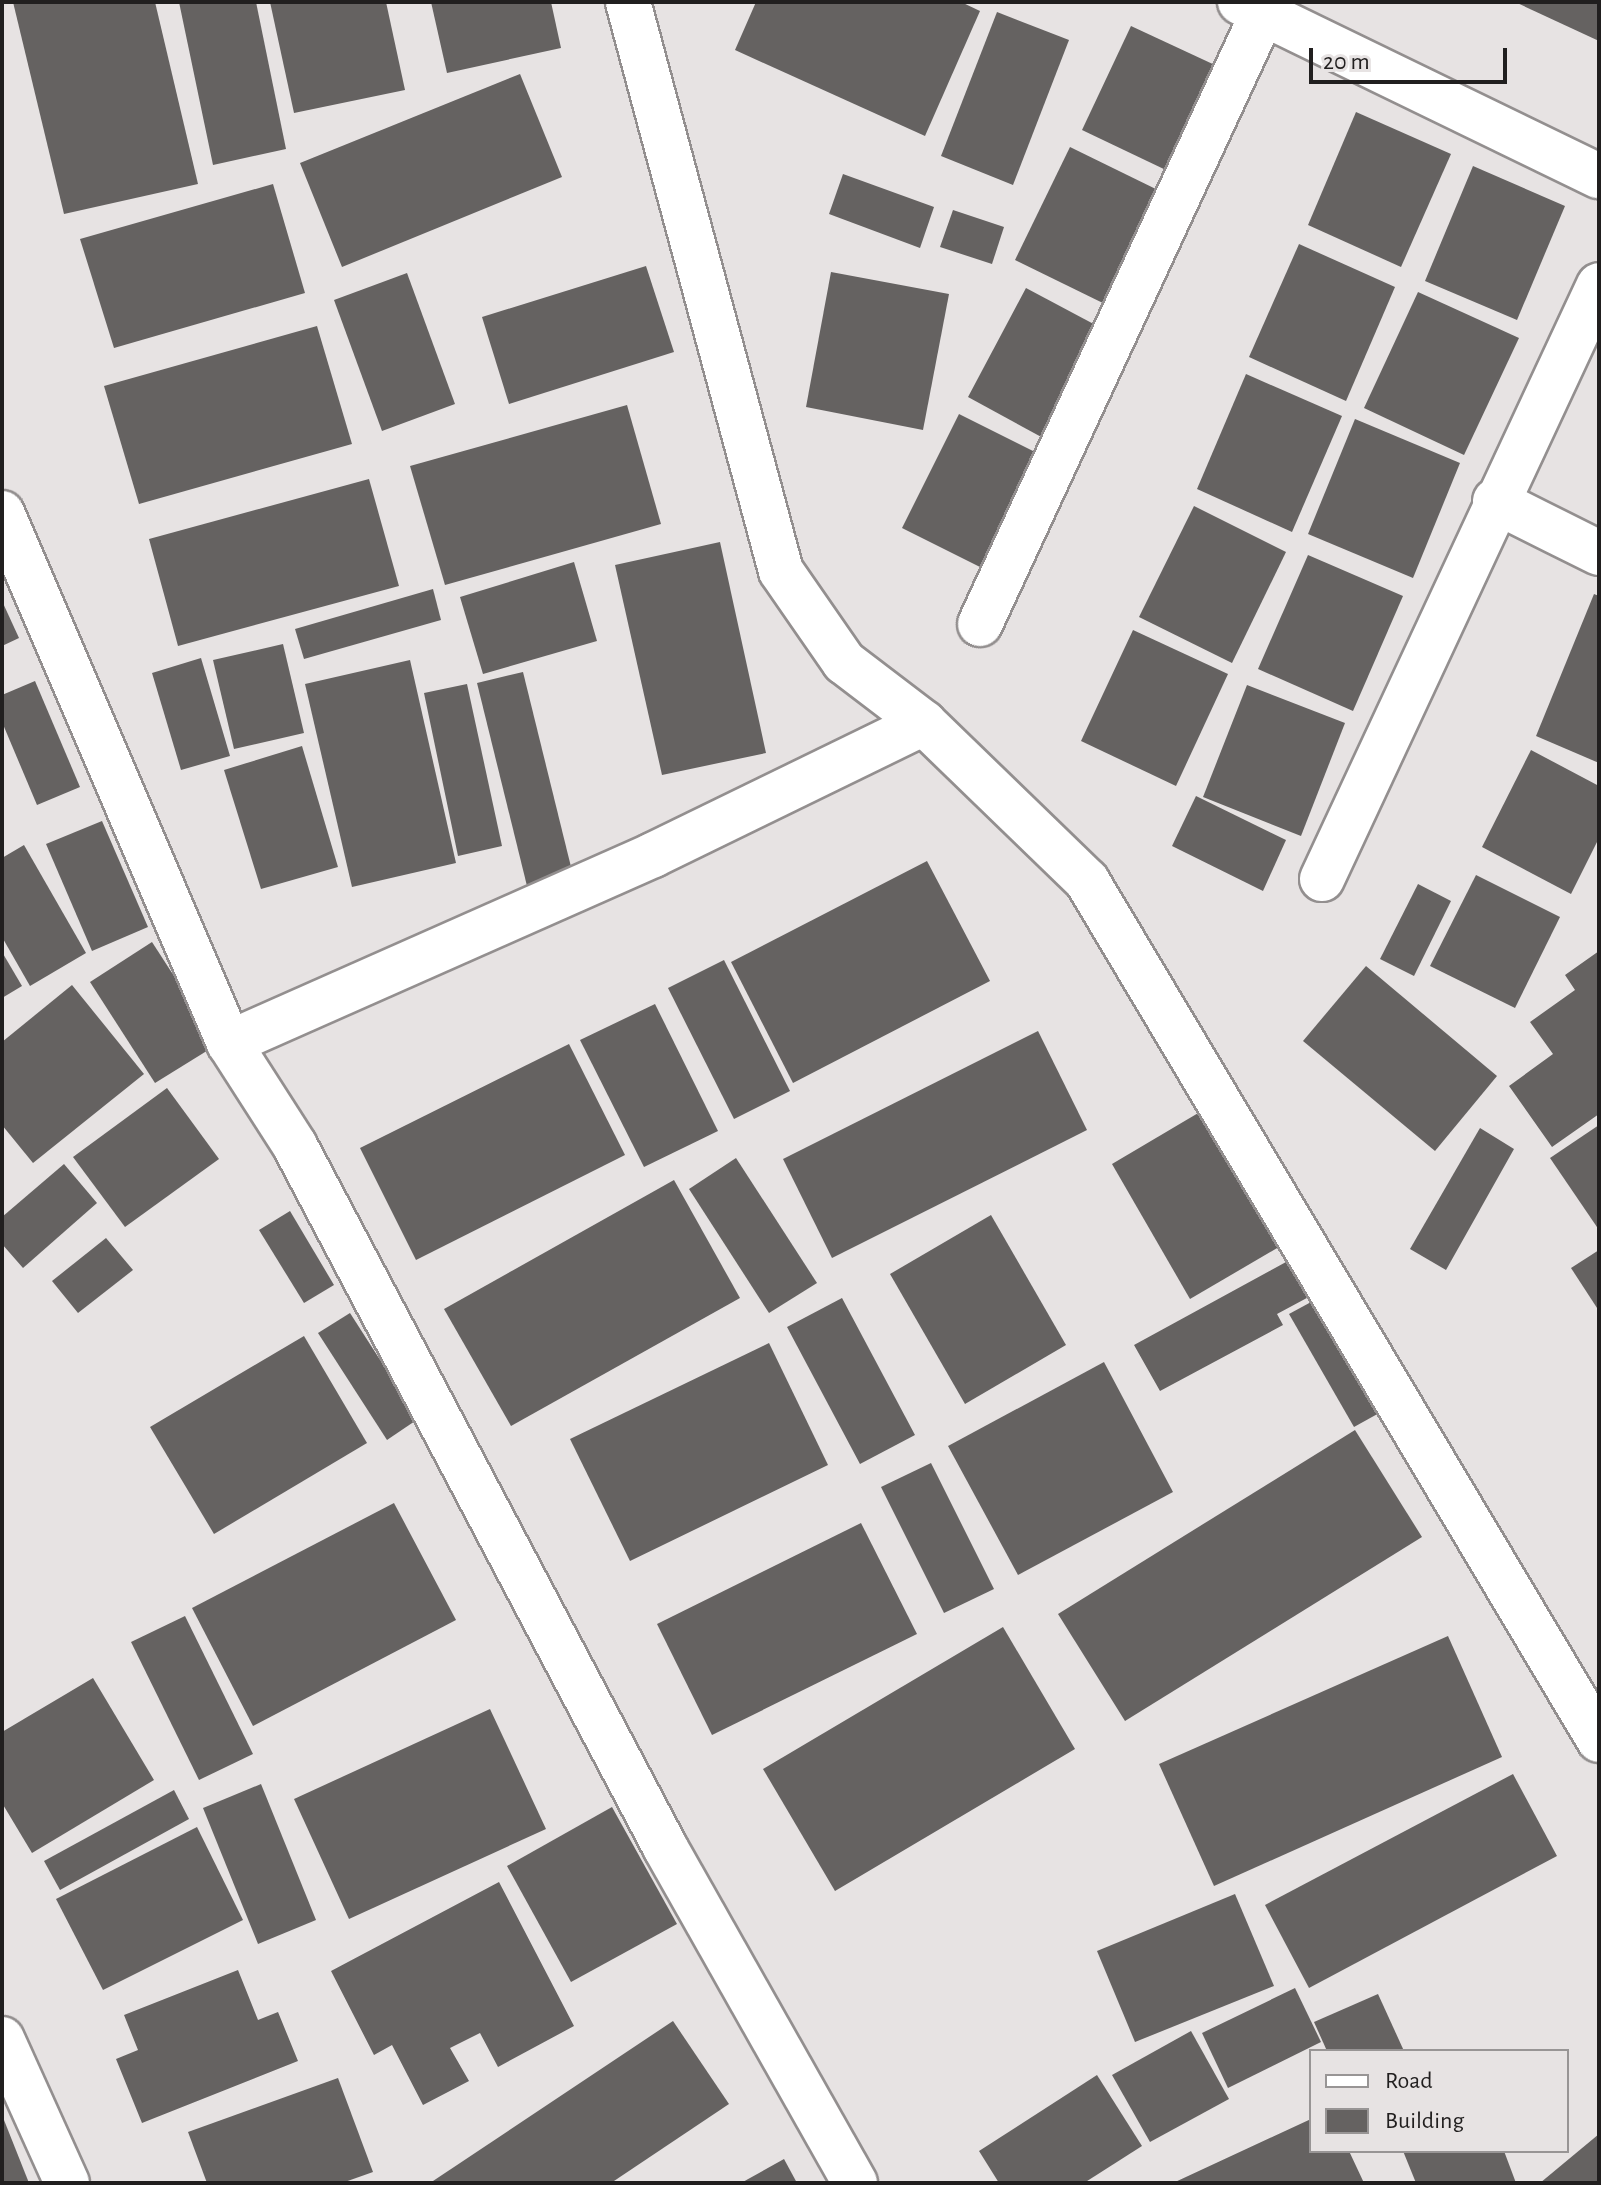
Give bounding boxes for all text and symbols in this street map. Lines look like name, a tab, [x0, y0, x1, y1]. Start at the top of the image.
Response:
scale bar	[1313, 32, 1511, 82]
text: 20 m	[1323, 50, 1370, 74]
legend	[1309, 2049, 1569, 2153]
text: Road	[1385, 2069, 1433, 2093]
text: Building	[1385, 2109, 1464, 2133]

